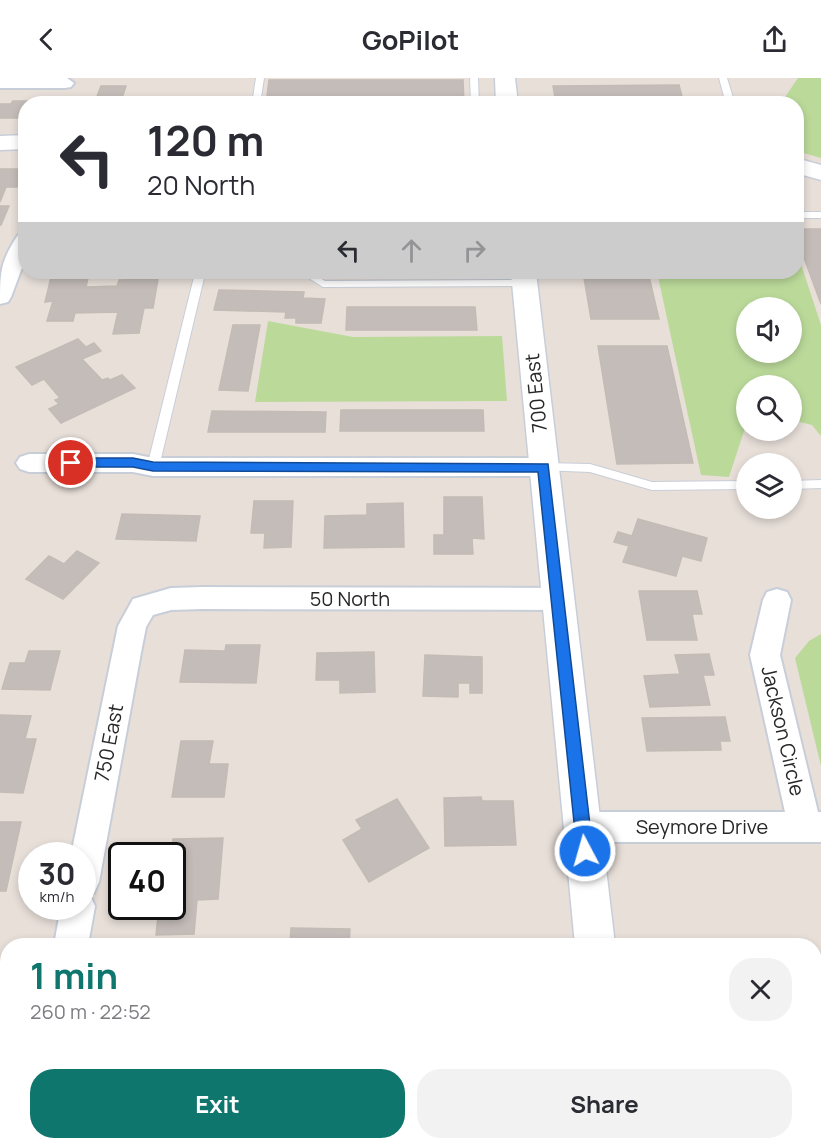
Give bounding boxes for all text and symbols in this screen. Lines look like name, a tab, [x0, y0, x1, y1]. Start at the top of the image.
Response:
text: GoPilot	[362, 21, 459, 58]
icon: back	[30, 23, 63, 56]
icon: share	[758, 23, 791, 56]
text: 120 m	[147, 111, 264, 169]
icon: left	[48, 120, 126, 198]
text: 20 North	[147, 166, 255, 203]
icon: left	[332, 234, 365, 267]
icon: ahead	[395, 234, 428, 267]
icon: right	[458, 234, 491, 267]
map controls	[736, 297, 802, 519]
button: sound	[736, 297, 802, 363]
street label: 700 East	[518, 352, 553, 434]
button: search	[736, 375, 802, 441]
pin	[45, 437, 96, 488]
icon: arrive	[54, 446, 87, 479]
button: layers	[736, 453, 802, 519]
street label: 50 North	[310, 585, 390, 612]
street label: Jackson Circle	[755, 663, 812, 798]
street label: 750 East	[88, 702, 129, 784]
street label: Seymore Drive	[636, 813, 768, 840]
position arrow	[553, 819, 617, 883]
speed limit sign: 40	[108, 842, 186, 920]
text: 30	[38, 853, 76, 894]
text: km/h	[40, 886, 74, 907]
text: 1 min	[30, 951, 118, 1000]
button: close	[729, 958, 792, 1021]
text: 260 m · 22:52	[30, 998, 151, 1025]
button: Exit	[30, 1069, 405, 1138]
button: Share	[417, 1069, 792, 1138]

